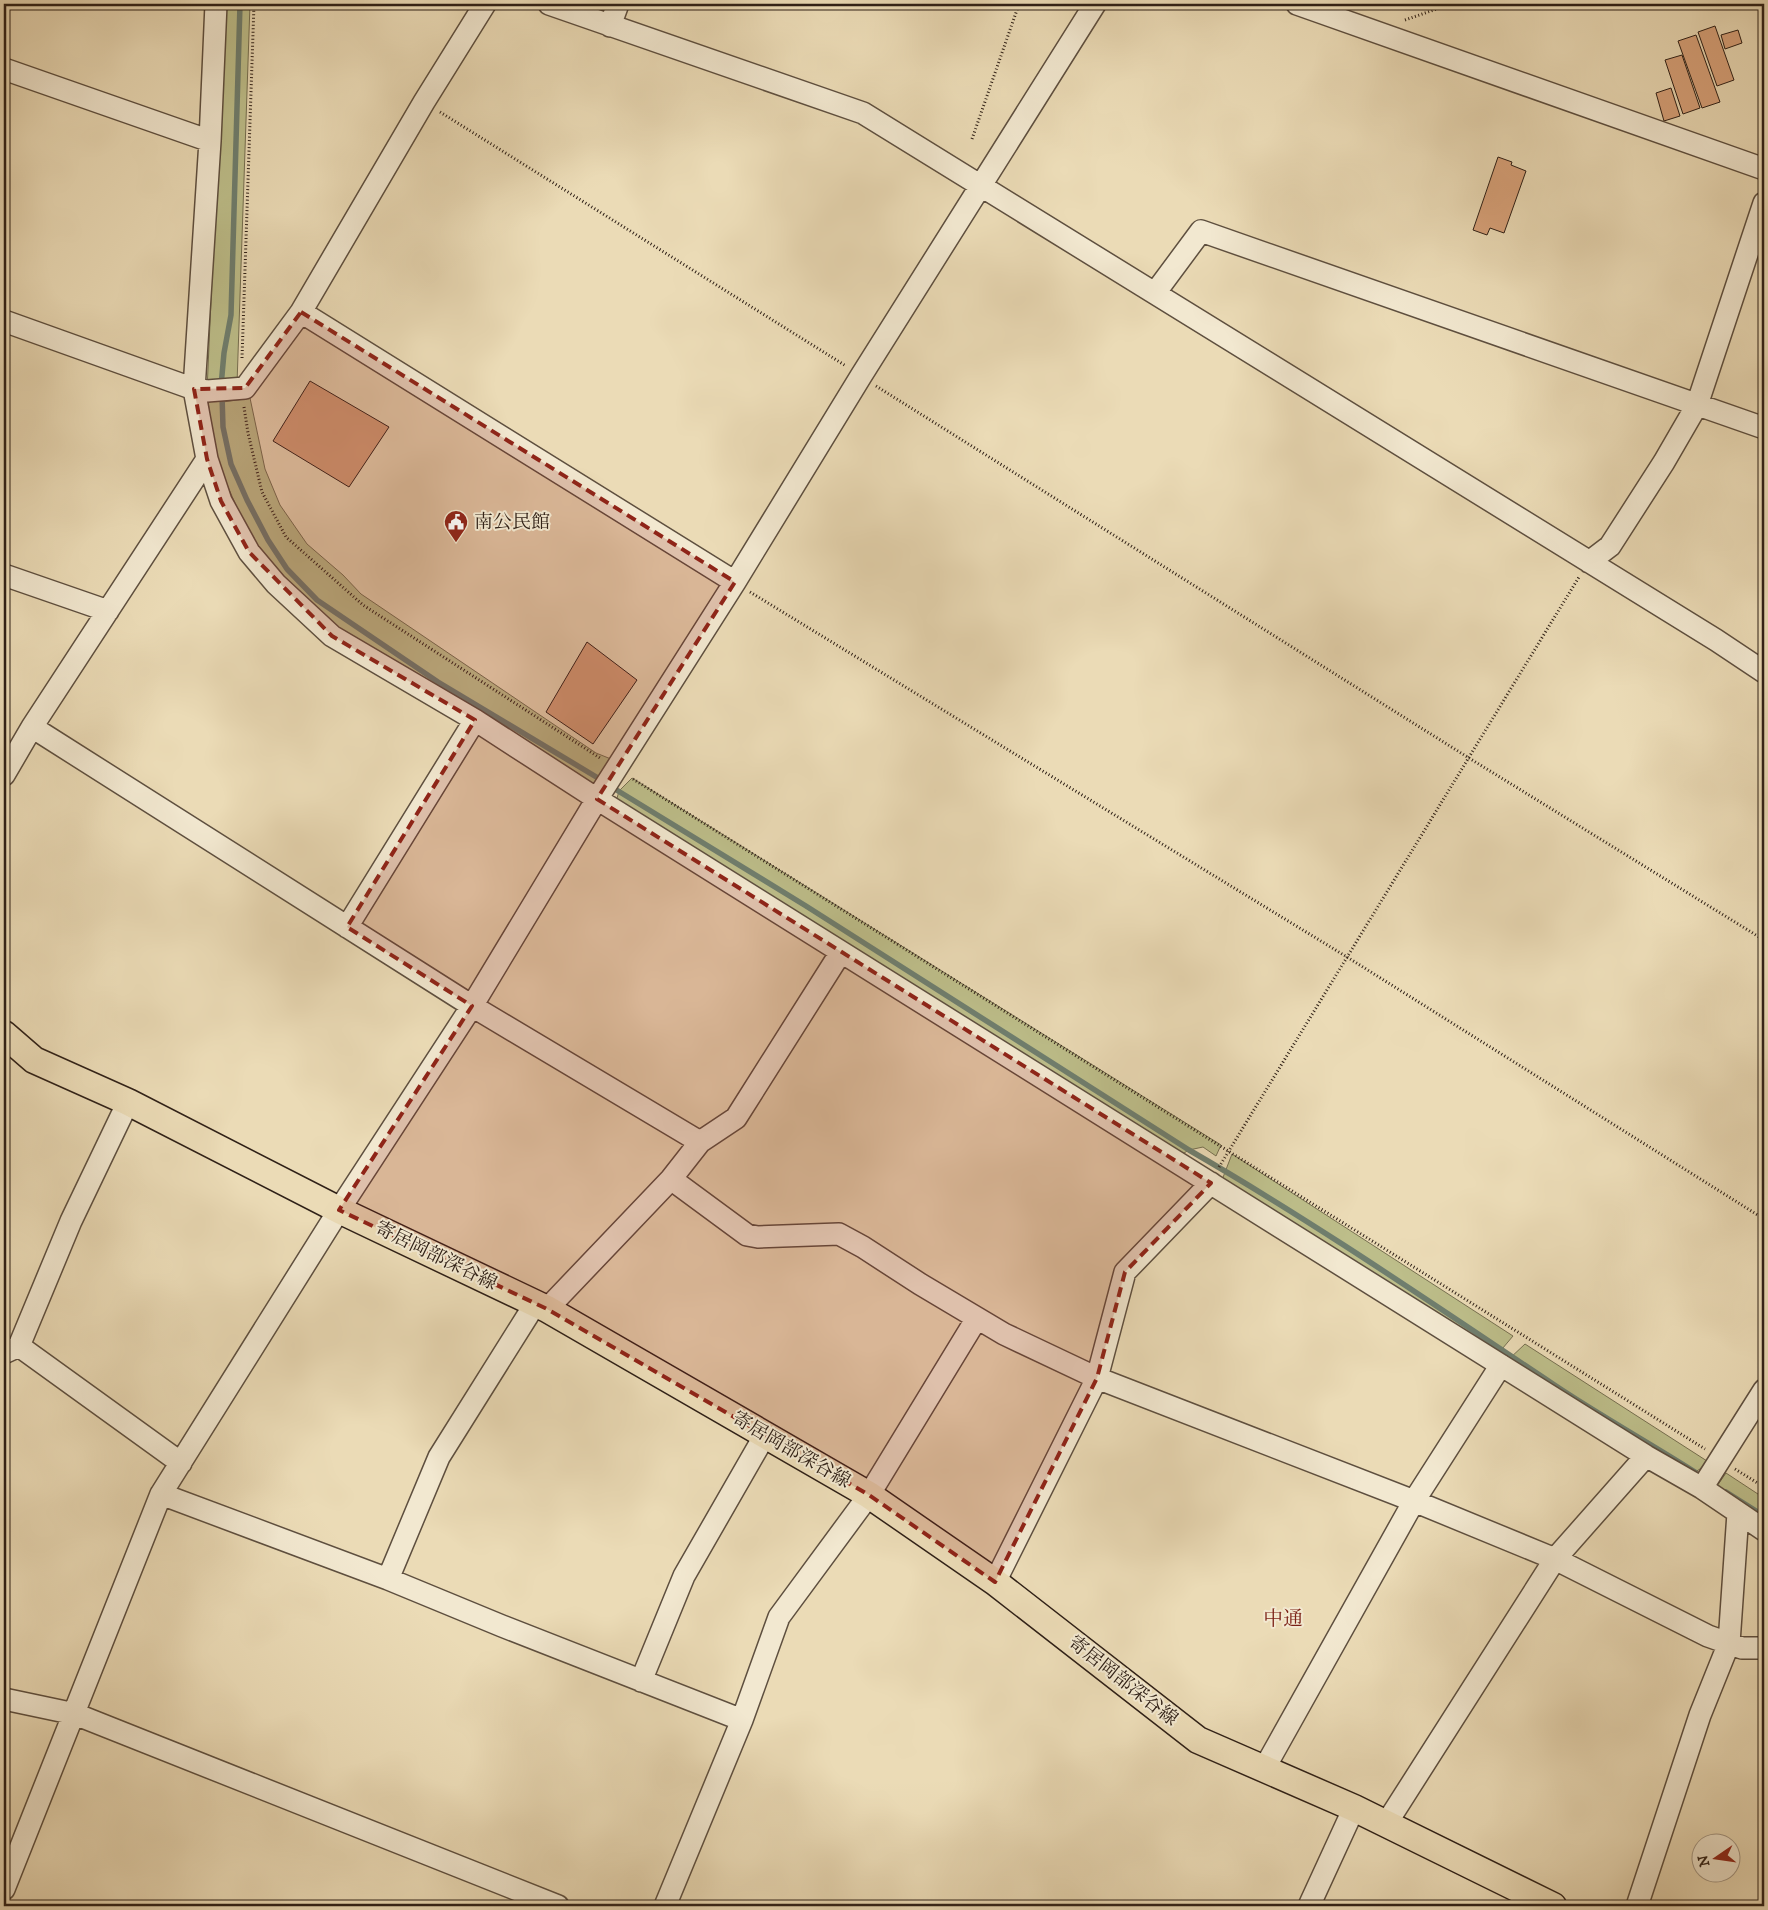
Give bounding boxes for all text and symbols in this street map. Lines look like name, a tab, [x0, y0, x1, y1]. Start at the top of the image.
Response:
public building icon: 南公民館	[443, 509, 469, 543]
place label: 南公民館	[474, 511, 550, 534]
street label: 寄居岡部深谷線	[371, 1217, 501, 1295]
street label: 寄居岡部深谷線	[728, 1407, 854, 1493]
district label: 中通	[1263, 1607, 1303, 1632]
street label: 寄居岡部深谷線	[1064, 1631, 1182, 1731]
north arrow	[1690, 1832, 1740, 1882]
text: N	[1694, 1853, 1714, 1868]

